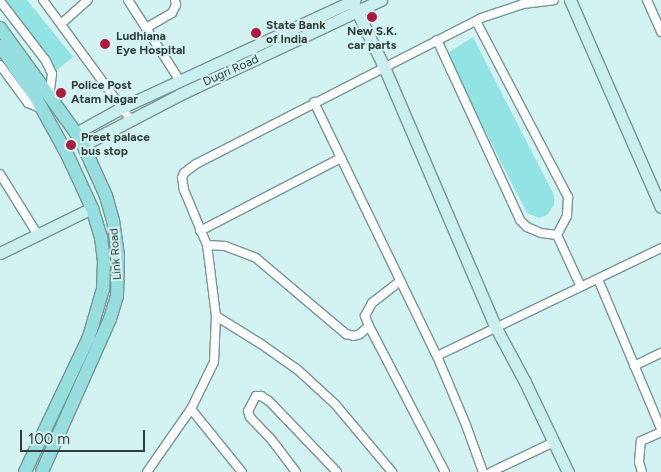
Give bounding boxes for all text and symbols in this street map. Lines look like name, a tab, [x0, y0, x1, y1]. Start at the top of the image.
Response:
marker: New S.K. car parts	[366, 11, 378, 23]
place label: State Bank of India	[266, 19, 326, 47]
place label: New S.K. car parts	[347, 25, 397, 53]
marker: State Bank of India	[250, 27, 262, 39]
place label: Ludhiana Eye Hospital	[116, 30, 185, 58]
marker: Ludhiana Eye Hospital	[98, 37, 112, 51]
street label: Dugri Road	[201, 52, 261, 90]
place label: Police Post Atam Nagar	[71, 79, 138, 107]
marker: Police Post Atam Nagar	[55, 87, 67, 99]
place label: Preet palace bus stop	[81, 131, 150, 159]
marker: Preet palace bus stop	[65, 139, 77, 151]
street label: Link Road	[107, 227, 125, 281]
scale bar	[22, 420, 148, 452]
text: 100 m	[28, 430, 70, 448]

